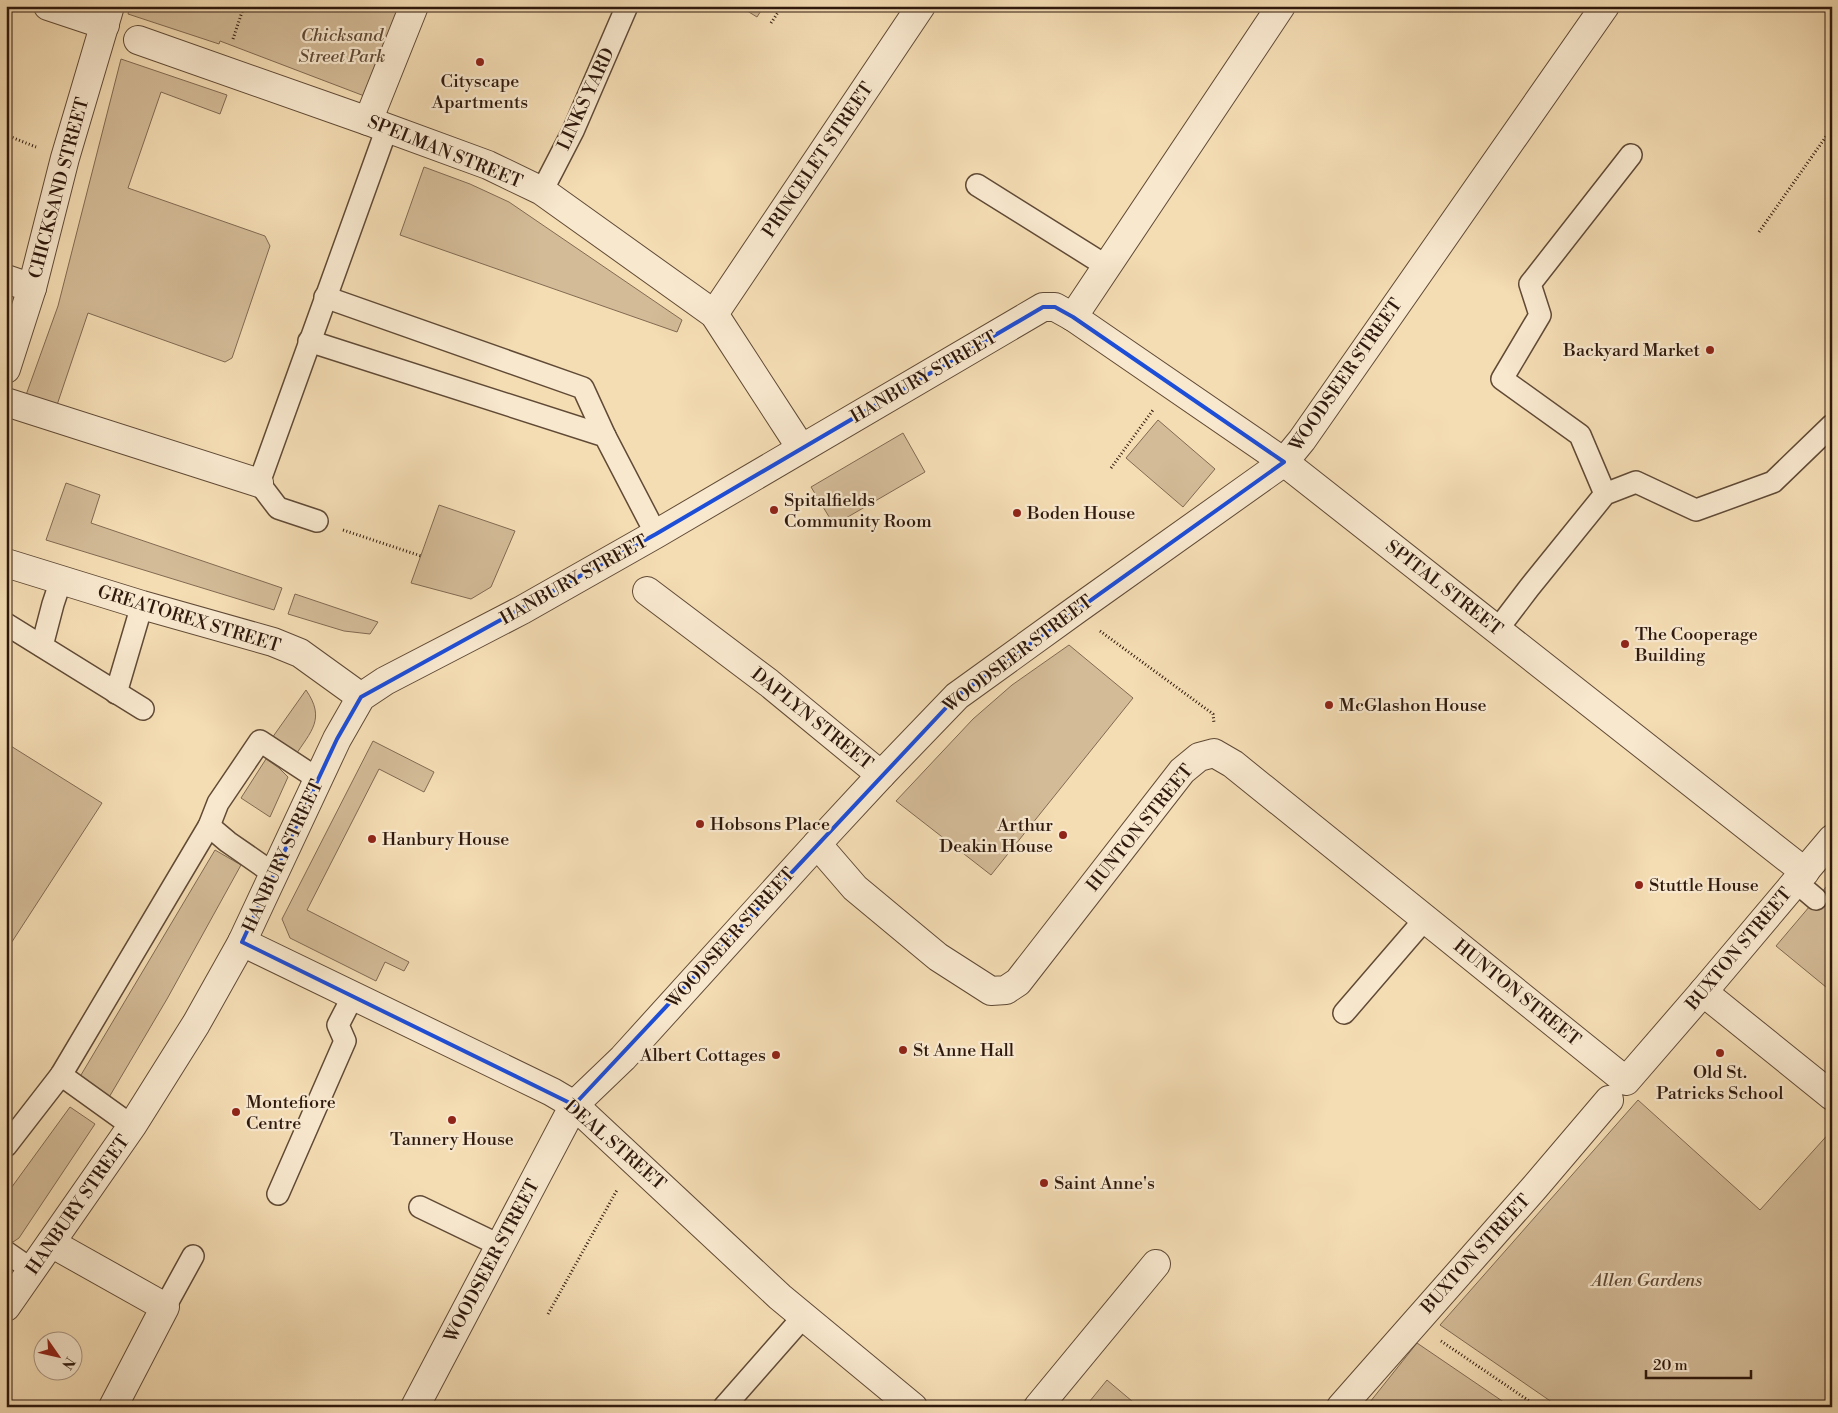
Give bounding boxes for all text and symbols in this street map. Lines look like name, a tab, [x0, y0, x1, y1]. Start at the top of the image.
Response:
park label: Chicksand Street Park	[299, 24, 385, 68]
street label: LINKS YARD	[552, 44, 620, 154]
marker: Cityscape Apartments	[474, 56, 486, 68]
place label: Cityscape Apartments	[431, 70, 528, 114]
street label: PRINCELET STREET	[757, 78, 879, 242]
street label: CHICKSAND STREET	[24, 95, 94, 281]
street label: SPELMAN STREET	[364, 110, 526, 194]
street label: WOODSEER STREET	[1284, 294, 1408, 457]
street label: HANBURY STREET	[846, 325, 1002, 428]
place label: Backyard Market	[1562, 339, 1701, 362]
marker: Backyard Market	[1704, 344, 1716, 356]
place label: Spitalfields Community Room	[784, 489, 932, 533]
place label: Boden House	[1026, 502, 1135, 525]
marker: Spitalfields Community Room	[768, 504, 780, 516]
marker: Boden House	[1011, 507, 1023, 519]
street label: HANBURY STREET	[496, 530, 652, 630]
street label: SPITAL STREET	[1381, 535, 1507, 641]
street label: GREATOREX STREET	[95, 580, 284, 658]
street label: WOODSEER STREET	[938, 590, 1098, 718]
place label: The Cooperage Building	[1634, 623, 1758, 667]
marker: The Cooperage Building	[1619, 638, 1631, 650]
street label: DAPLYN STREET	[746, 663, 878, 775]
place label: McGlashon House	[1339, 694, 1487, 717]
marker: McGlashon House	[1323, 699, 1335, 711]
street label: HUNTON STREET	[1082, 759, 1199, 896]
street label: HANBURY STREET	[238, 776, 329, 936]
place label: Hobsons Place	[710, 813, 830, 836]
place label: Arthur Deakin House	[939, 814, 1053, 858]
marker: Hobsons Place	[694, 818, 706, 830]
place label: Hanbury House	[382, 828, 509, 851]
marker: Arthur Deakin House	[1057, 829, 1069, 841]
marker: Hanbury House	[366, 833, 378, 845]
street label: WOODSEER STREET	[661, 863, 800, 1014]
place label: Stuttle House	[1649, 874, 1759, 897]
marker: Stuttle House	[1633, 879, 1645, 891]
street label: BUXTON STREET	[1680, 883, 1797, 1016]
street label: HUNTON STREET	[1449, 935, 1586, 1052]
place label: St Anne Hall	[913, 1039, 1015, 1062]
place label: Albert Cottages	[639, 1044, 766, 1067]
marker: St Anne Hall	[897, 1044, 909, 1056]
marker: Old St. Patricks School	[1714, 1047, 1726, 1059]
marker: Albert Cottages	[770, 1049, 782, 1061]
place label: Old St. Patricks School	[1656, 1061, 1784, 1105]
place label: Montefiore Centre	[246, 1091, 336, 1135]
street label: DEAL STREET	[560, 1095, 671, 1196]
marker: Montefiore Centre	[230, 1106, 242, 1118]
marker: Tannery House	[446, 1114, 458, 1126]
place label: Tannery House	[390, 1128, 514, 1151]
street label: HANBURY STREET	[21, 1130, 135, 1279]
place label: Saint Anne's	[1054, 1172, 1155, 1195]
street label: WOODSEER STREET	[439, 1175, 545, 1347]
marker: Saint Anne's	[1038, 1177, 1050, 1189]
street label: BUXTON STREET	[1416, 1189, 1536, 1319]
park label: Allen Gardens	[1590, 1269, 1702, 1292]
north arrow	[32, 1330, 82, 1380]
scale bar	[1646, 1348, 1750, 1380]
text: N	[57, 1353, 79, 1372]
text: 20 m	[1653, 1356, 1688, 1375]

